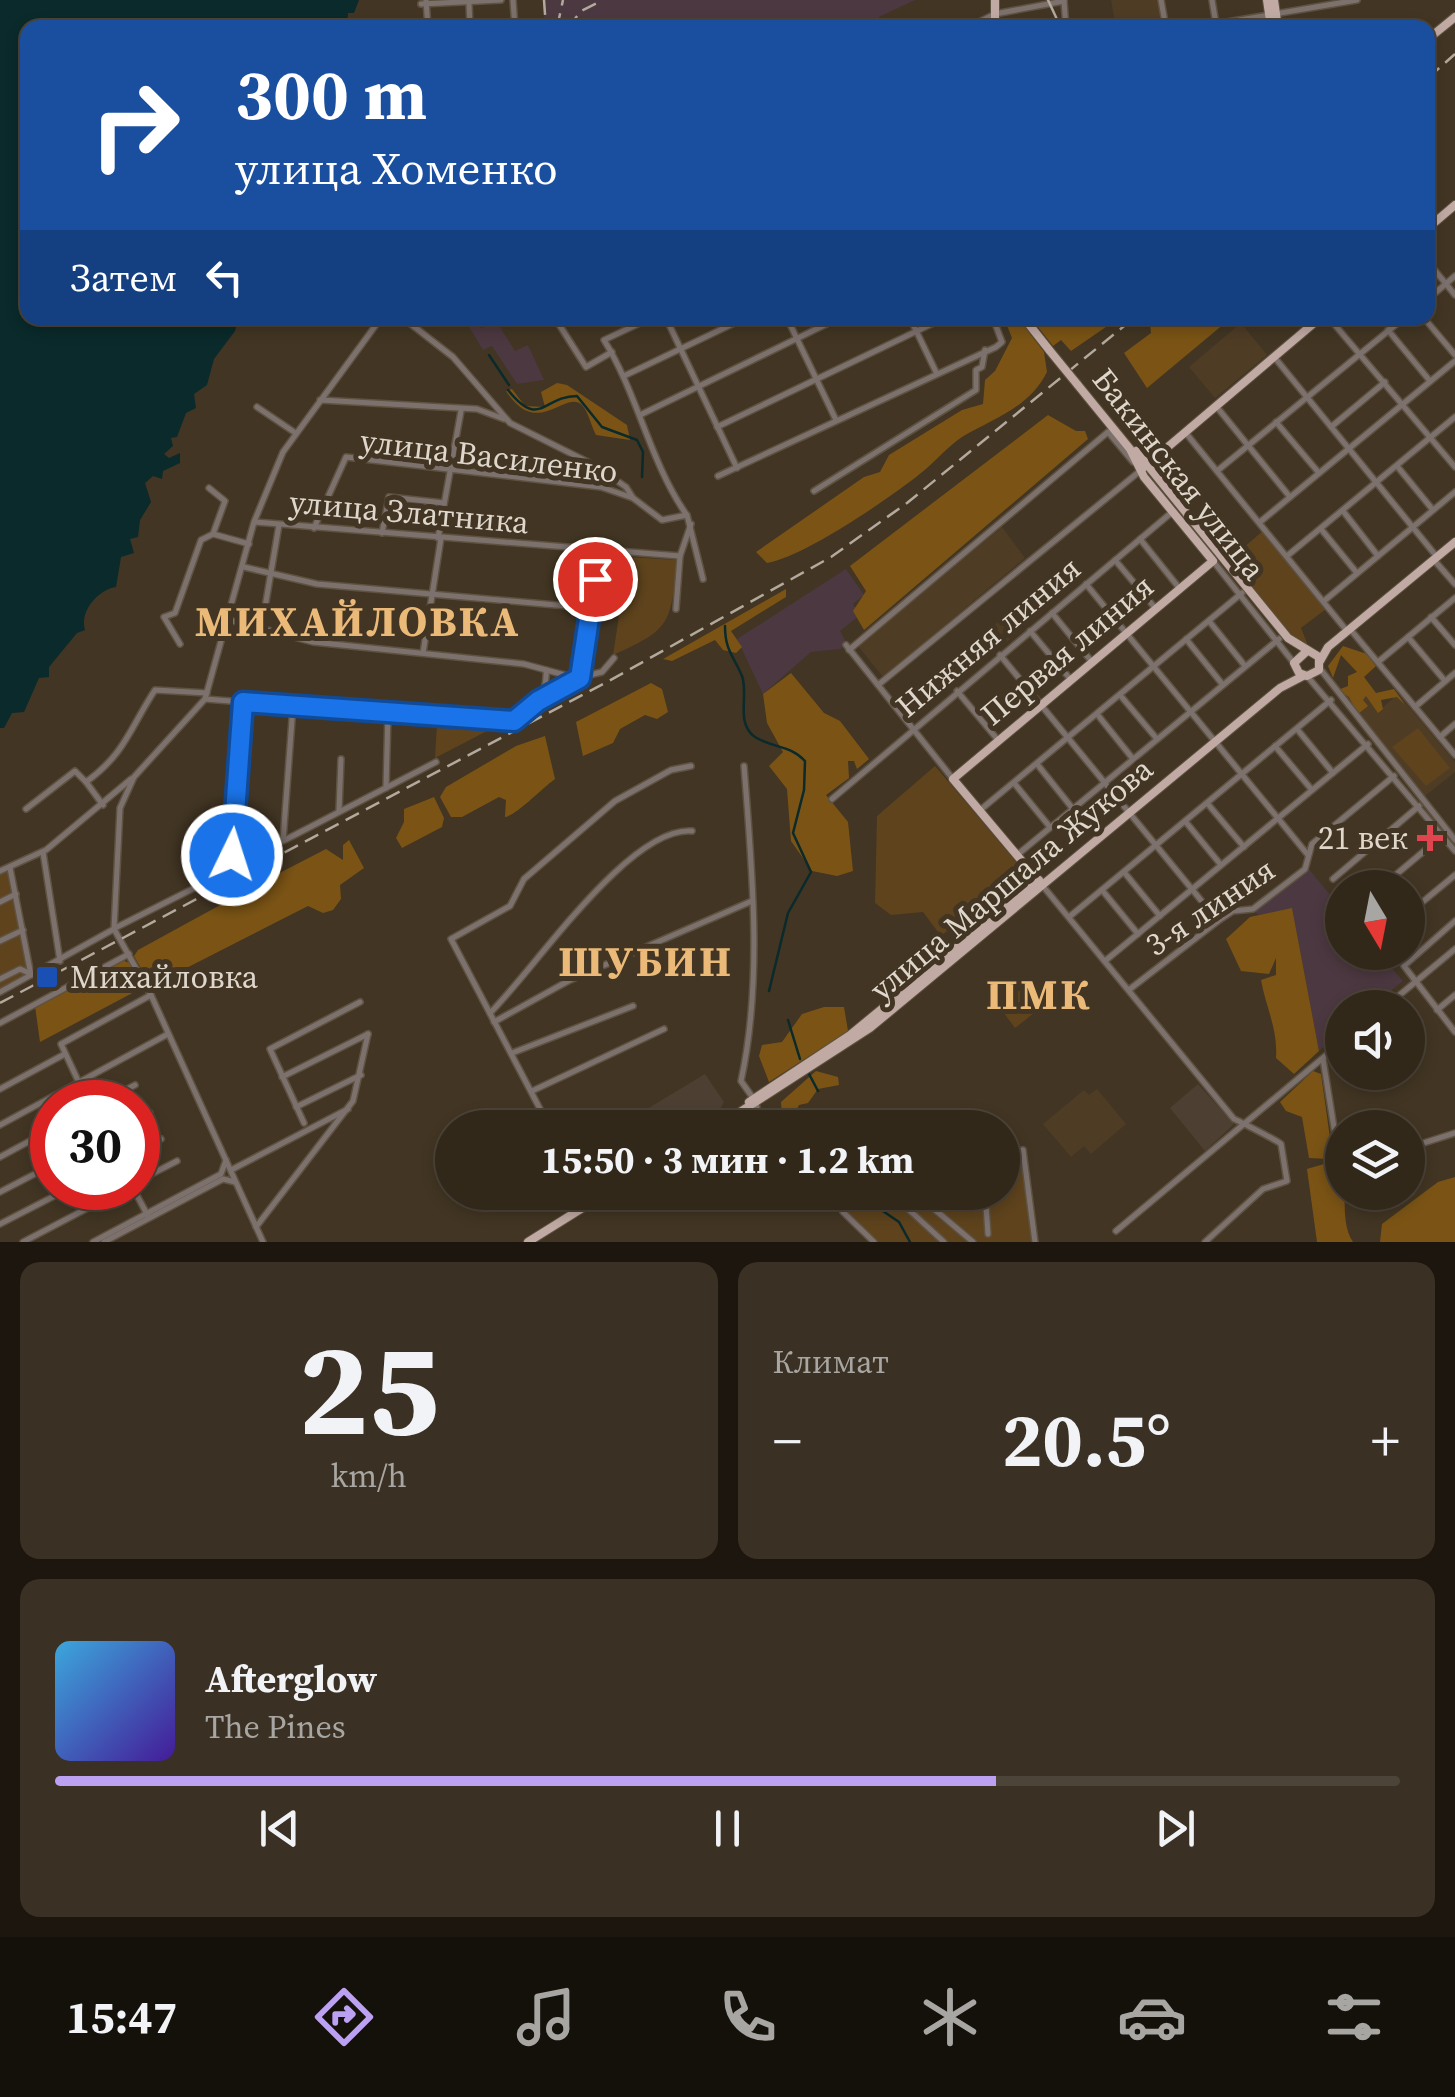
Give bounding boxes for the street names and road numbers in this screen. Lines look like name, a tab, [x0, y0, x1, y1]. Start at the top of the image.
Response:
street label: Бакинская улица	[1082, 359, 1276, 590]
street label: улица Василенко	[358, 418, 620, 494]
street label: улица Златника	[287, 480, 531, 544]
street label: Нижняя линия	[886, 547, 1090, 727]
street label: Первая линия	[971, 565, 1163, 735]
street label: улица Маршала Жукова	[860, 747, 1163, 1011]
street label: 3-я линия	[1137, 848, 1283, 966]

